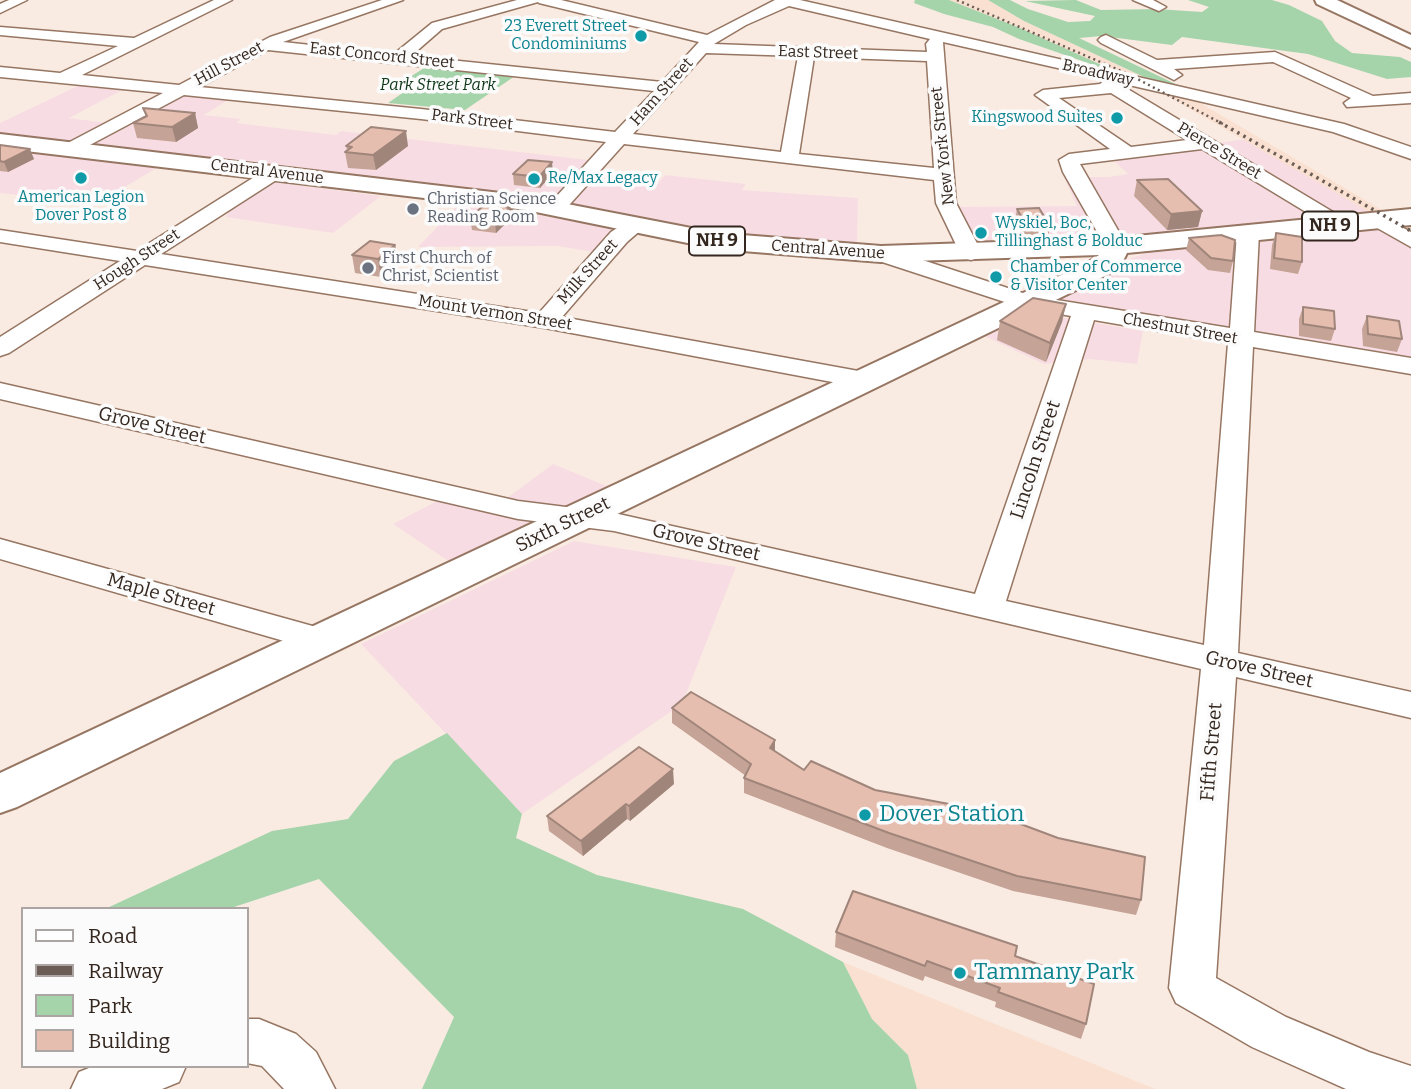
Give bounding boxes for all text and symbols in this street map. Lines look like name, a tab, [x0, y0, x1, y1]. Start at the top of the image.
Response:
place label: 23 Everett Street Condominiums	[504, 17, 627, 55]
marker: 23 Everett Street Condominiums	[633, 28, 649, 44]
street label: Hill Street	[191, 38, 267, 90]
street label: East Concord Street	[308, 39, 456, 73]
street label: East Street	[778, 42, 858, 64]
street label: Ham Street	[626, 54, 698, 130]
street label: Broadway	[1060, 55, 1136, 91]
park label: Park Street Park	[380, 76, 496, 96]
street label: New York Street	[927, 86, 959, 206]
street label: Park Street	[430, 105, 514, 135]
place label: Kingswood Suites	[971, 108, 1103, 128]
marker: Kingswood Suites	[1109, 110, 1125, 126]
street label: Pierce Street	[1173, 118, 1265, 184]
street label: Central Avenue	[209, 156, 325, 188]
place label: Re/Max Legacy	[548, 169, 658, 189]
marker: American Legion Dover Post 8	[73, 170, 89, 186]
marker: Re/Max Legacy	[526, 171, 542, 187]
place label: American Legion Dover Post 8	[18, 188, 144, 226]
place label: Christian Science Reading Room	[427, 190, 556, 228]
marker: Christian Science Reading Room	[405, 201, 421, 217]
road number: NH 9	[1302, 211, 1358, 240]
place label: Wyskiel, Boc, Tillinghast & Bolduc	[995, 214, 1143, 252]
street label: Hough Street	[90, 225, 184, 295]
marker: Wyskiel, Boc, Tillinghast & Bolduc	[973, 225, 989, 241]
road number: NH 9	[689, 227, 745, 256]
street label: Milk Street	[554, 235, 622, 309]
street label: Central Avenue	[771, 236, 885, 264]
place label: First Church of Christ, Scientist	[382, 249, 499, 287]
place label: Chamber of Commerce & Visitor Center	[1010, 258, 1182, 296]
marker: First Church of Christ, Scientist	[360, 260, 376, 276]
marker: Chamber of Commerce & Visitor Center	[988, 269, 1004, 285]
street label: Mount Vernon Street	[417, 291, 573, 335]
street label: Chestnut Street	[1121, 309, 1239, 349]
street label: Lincoln Street	[1006, 398, 1066, 522]
street label: Grove Street	[96, 403, 208, 449]
street label: Sixth Street	[512, 492, 614, 558]
street label: Grove Street	[650, 520, 762, 566]
street label: Maple Street	[104, 569, 218, 621]
street label: Grove Street	[1203, 647, 1315, 693]
street label: Fifth Street	[1196, 702, 1228, 802]
place label: Dover Station	[879, 801, 1024, 829]
marker: Dover Station	[857, 807, 873, 823]
legend	[21, 907, 248, 1068]
text: Road	[88, 923, 137, 949]
text: Railway	[88, 958, 163, 984]
place label: Tammany Park	[974, 959, 1134, 987]
marker: Tammany Park	[952, 965, 968, 981]
text: Park	[88, 993, 132, 1019]
text: Building	[88, 1028, 170, 1054]

